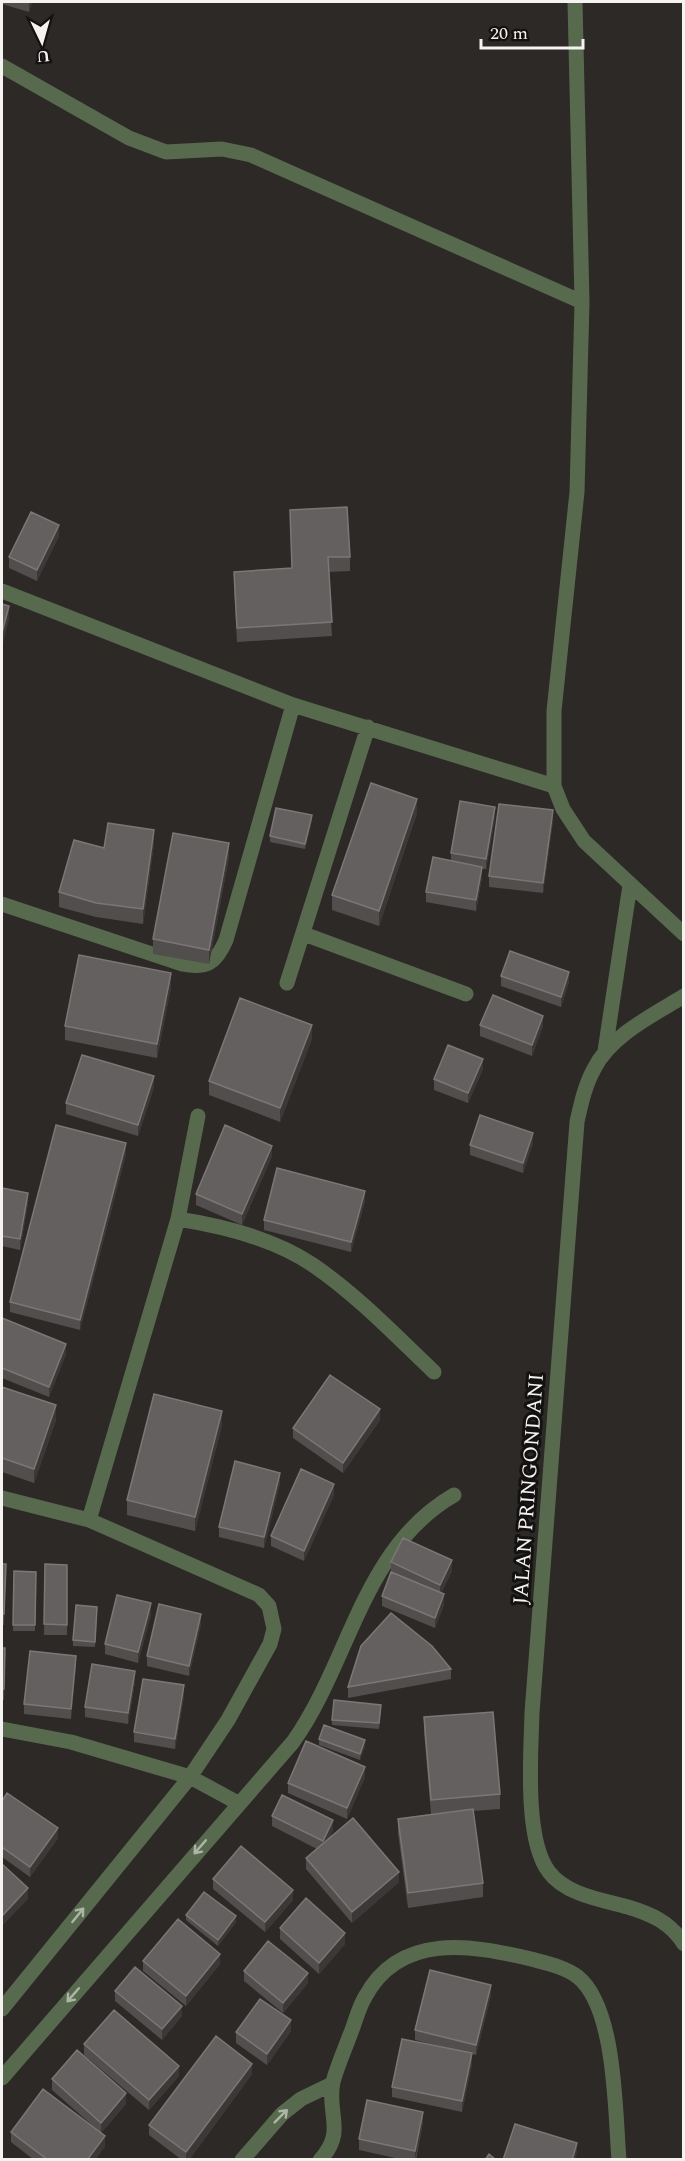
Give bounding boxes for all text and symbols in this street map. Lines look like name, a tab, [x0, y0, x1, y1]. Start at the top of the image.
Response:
north arrow	[12, 12, 72, 72]
scale bar	[481, 12, 583, 50]
text: 20 m	[490, 20, 528, 47]
text: U	[35, 43, 51, 68]
street label: JALAN PRINGONDANI	[505, 1372, 553, 1606]
one-way arrow	[193, 1839, 206, 1855]
one-way arrow	[71, 1908, 85, 1923]
one-way arrow	[66, 1987, 79, 2003]
one-way arrow	[274, 2109, 289, 2124]

